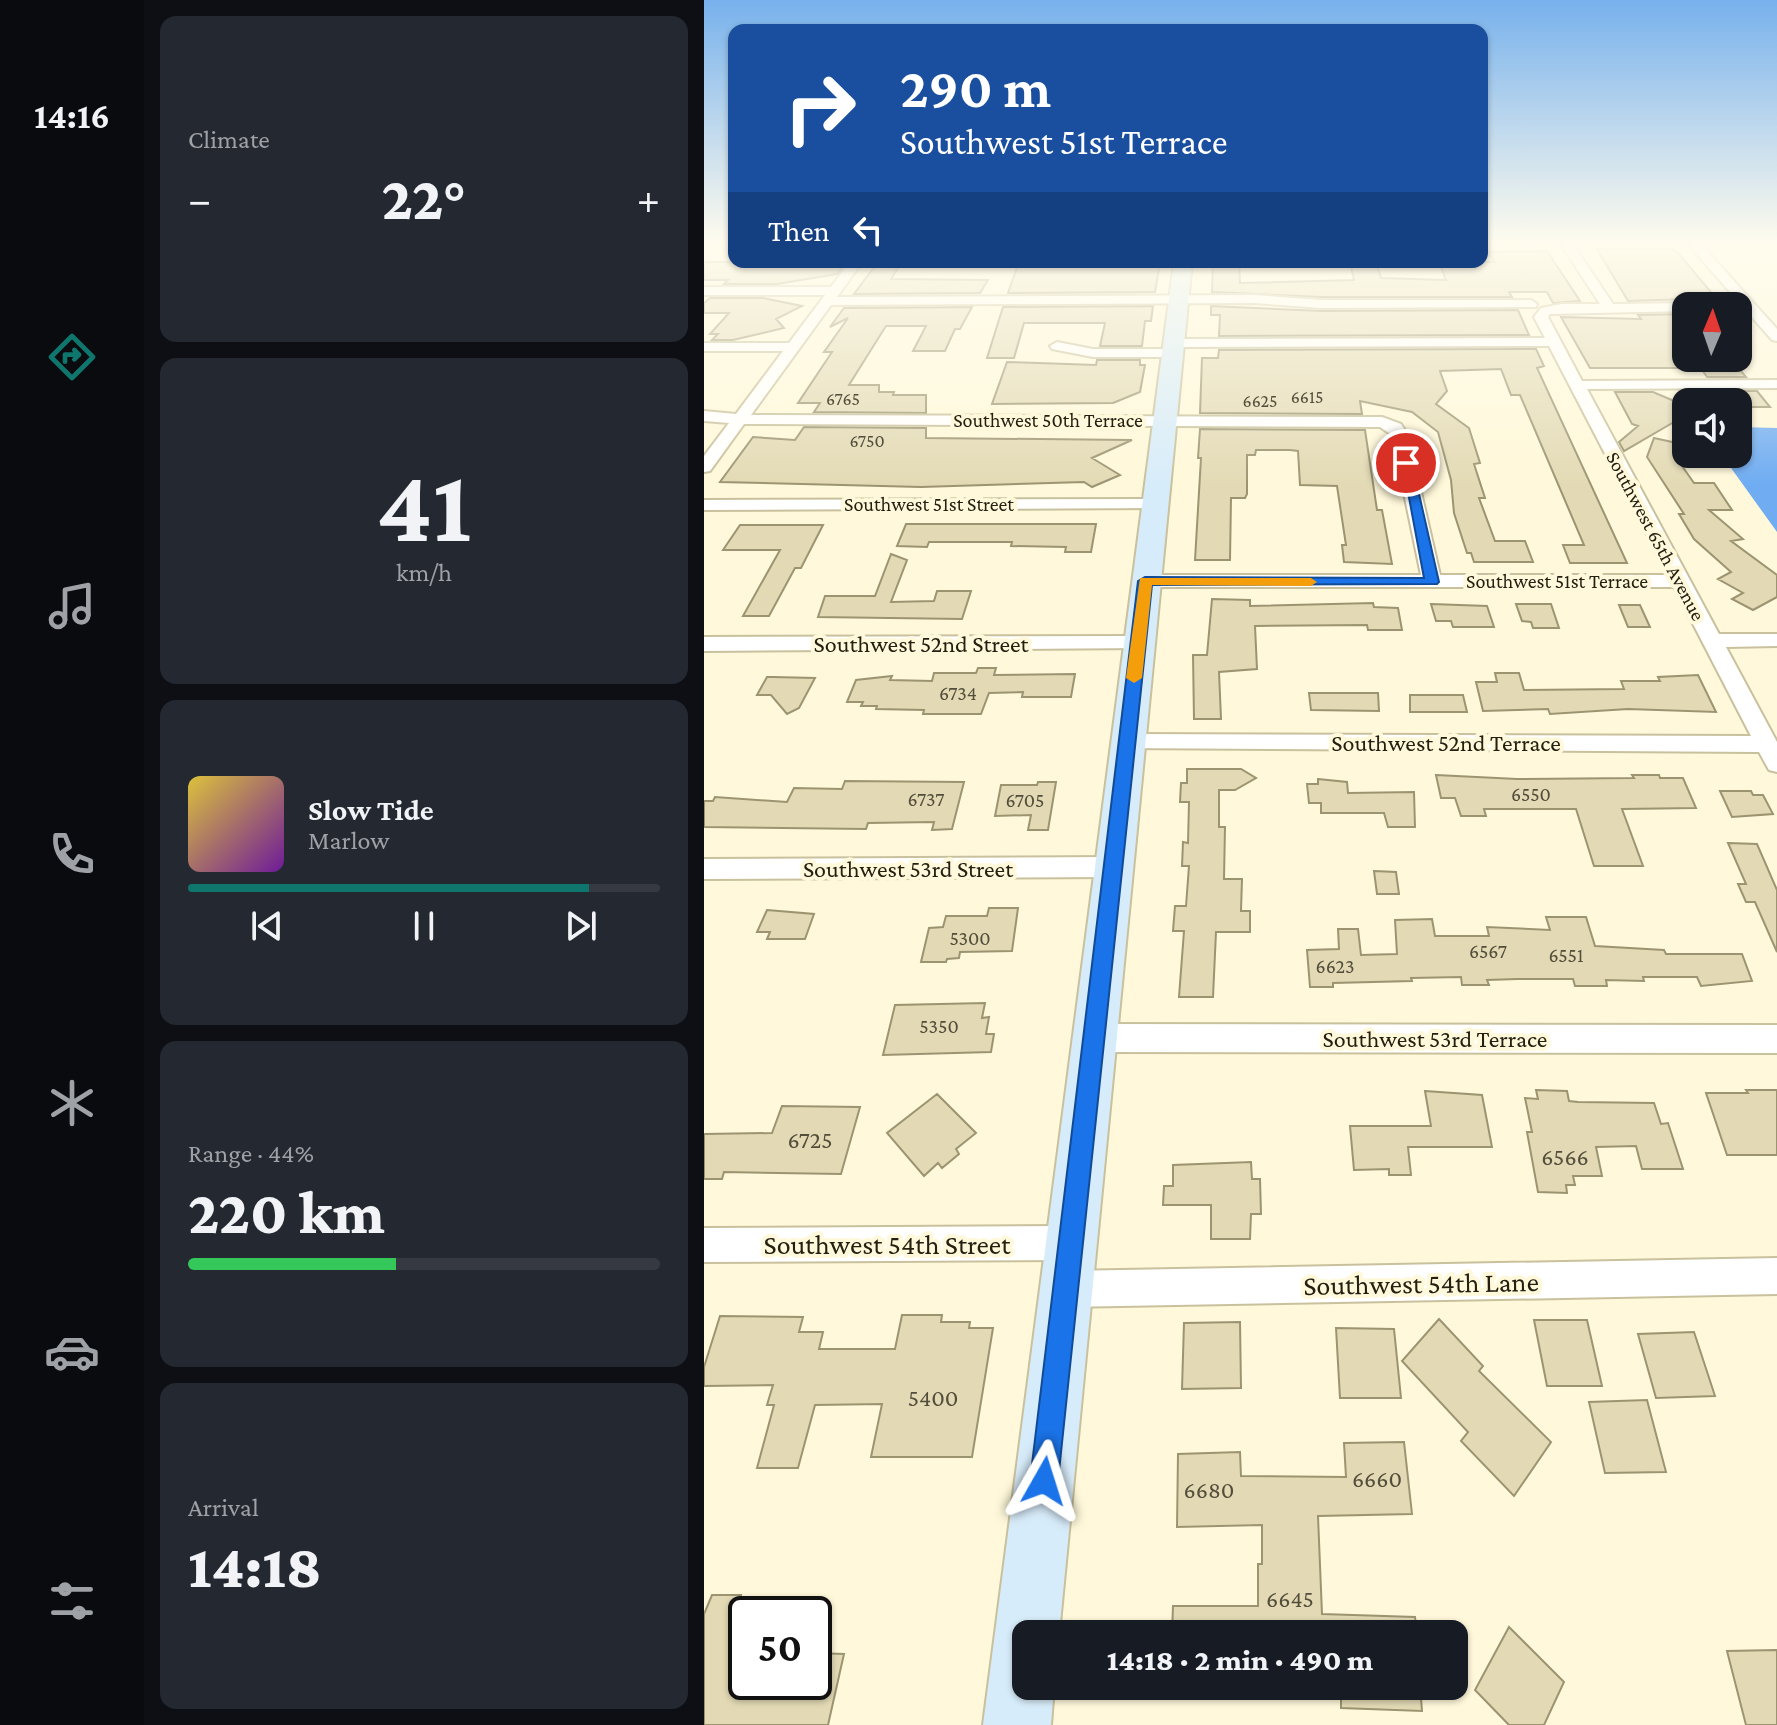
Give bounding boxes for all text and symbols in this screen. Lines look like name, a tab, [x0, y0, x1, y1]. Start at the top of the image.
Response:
icon: right	[768, 56, 872, 160]
text: 290 m	[900, 57, 1051, 119]
text: 14:16	[34, 96, 110, 136]
text: Southwest 51st Terrace	[900, 122, 1227, 162]
text: Climate	[188, 125, 270, 154]
text: 22°	[382, 165, 466, 232]
text: −	[188, 175, 211, 223]
text: +	[637, 175, 660, 223]
icon: left	[846, 208, 890, 252]
text: Then	[768, 214, 830, 247]
north arrow	[1672, 292, 1752, 372]
map controls	[1672, 292, 1752, 468]
icon: directions	[44, 329, 100, 385]
house number: 6615	[1291, 387, 1323, 407]
button: sound	[1672, 388, 1752, 468]
house number: 6765	[826, 389, 860, 409]
house number: 6625	[1243, 391, 1278, 411]
street label: Southwest 50th Terrace	[953, 409, 1143, 431]
pin	[1372, 429, 1440, 497]
house number: 6750	[849, 431, 885, 451]
icon: arrive	[1384, 441, 1428, 485]
text: 41	[377, 448, 471, 563]
street label: Southwest 65th Avenue	[1602, 448, 1710, 624]
street label: Southwest 51st Street	[844, 493, 1014, 515]
text: km/h	[396, 558, 452, 587]
street label: Southwest 51st Terrace	[1466, 570, 1648, 592]
icon: music	[44, 578, 100, 634]
street label: Southwest 52nd Street	[814, 630, 1030, 657]
house number: 6734	[939, 682, 977, 704]
street label: Southwest 52nd Terrace	[1331, 729, 1561, 756]
house number: 6550	[1511, 783, 1551, 805]
house number: 6737	[908, 788, 944, 810]
house number: 6705	[1005, 789, 1045, 811]
text: Slow Tide	[308, 793, 434, 826]
icon: phone	[44, 826, 100, 882]
text: Marlow	[308, 826, 389, 855]
street label: Southwest 53rd Street	[803, 855, 1014, 882]
icon: previous	[245, 904, 289, 948]
icon: pause	[402, 904, 446, 948]
icon: next	[559, 904, 603, 948]
house number: 5300	[949, 927, 991, 949]
house number: 6567	[1469, 940, 1507, 962]
house number: 6551	[1548, 944, 1584, 966]
house number: 6623	[1316, 955, 1354, 977]
house number: 5350	[919, 1015, 959, 1037]
street label: Southwest 53rd Terrace	[1323, 1025, 1547, 1052]
icon: climate	[44, 1075, 100, 1131]
house number: 6725	[787, 1126, 833, 1153]
text: Range · 44%	[188, 1139, 314, 1168]
house number: 6566	[1541, 1143, 1589, 1170]
text: 220 km	[188, 1179, 385, 1246]
street label: Southwest 54th Street	[764, 1229, 1011, 1260]
street label: Southwest 54th Lane	[1303, 1266, 1539, 1301]
icon: car	[44, 1324, 100, 1380]
house number: 5400	[908, 1384, 958, 1411]
position arrow	[1002, 1439, 1086, 1523]
house number: 6660	[1352, 1465, 1402, 1492]
house number: 6680	[1184, 1476, 1234, 1503]
text: Arrival	[188, 1493, 259, 1522]
text: 14:18	[188, 1533, 322, 1600]
icon: filters	[44, 1573, 100, 1629]
house number: 6645	[1266, 1585, 1314, 1612]
speed limit sign: 50	[728, 1596, 832, 1700]
text: 14:18 · 2 min · 490 m	[1107, 1643, 1373, 1676]

